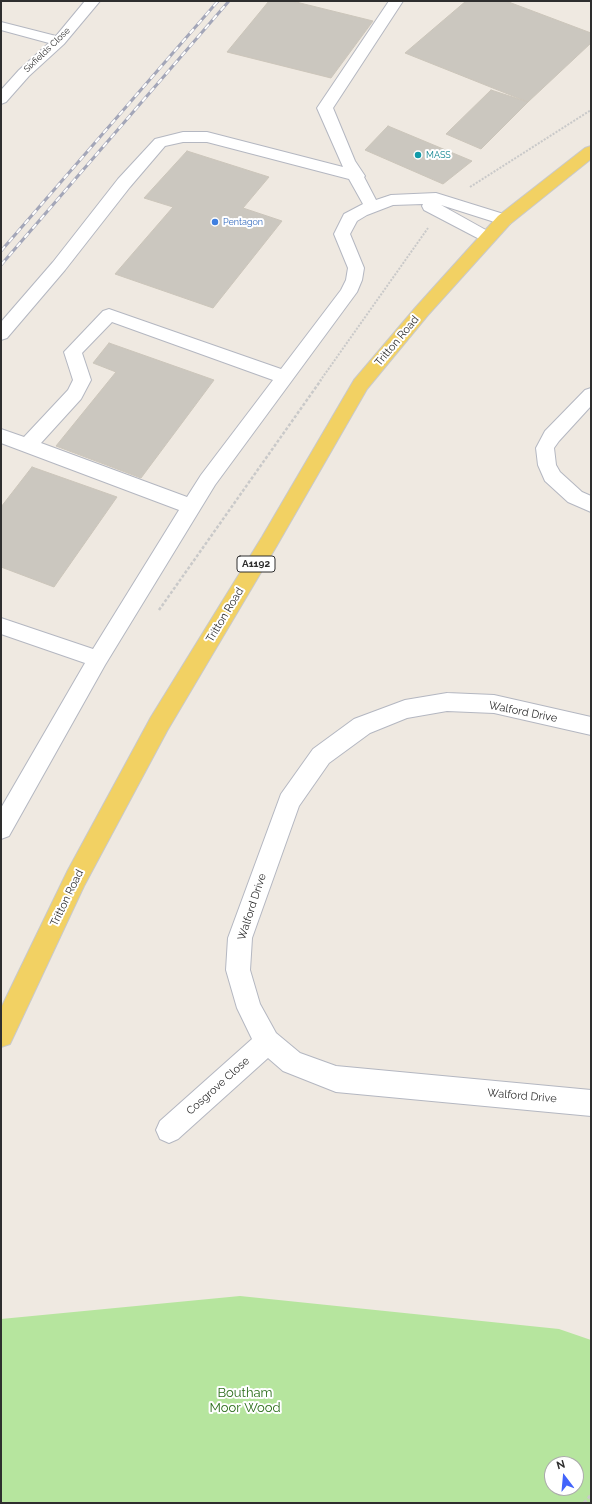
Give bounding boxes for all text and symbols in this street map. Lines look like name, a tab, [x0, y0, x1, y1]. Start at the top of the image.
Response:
street label: Sixfields Close	[22, 25, 72, 75]
marker: MASS	[413, 150, 423, 160]
place label: MASS	[426, 150, 451, 160]
marker: Pentagon	[210, 217, 220, 227]
place label: Pentagon	[223, 217, 263, 227]
street label: Tritton Road	[372, 313, 422, 369]
road number: A1192	[237, 556, 275, 572]
street label: Tritton Road	[204, 585, 246, 645]
street label: Walford Drive	[488, 699, 558, 725]
street label: Tritton Road	[48, 868, 86, 928]
street label: Walford Drive	[235, 872, 269, 942]
street label: Cosgrove Close	[184, 1054, 252, 1118]
street label: Walford Drive	[487, 1086, 557, 1106]
park label: Boutham Moor Wood	[210, 1385, 280, 1416]
north arrow	[544, 1456, 584, 1496]
text: N	[555, 1458, 567, 1472]

